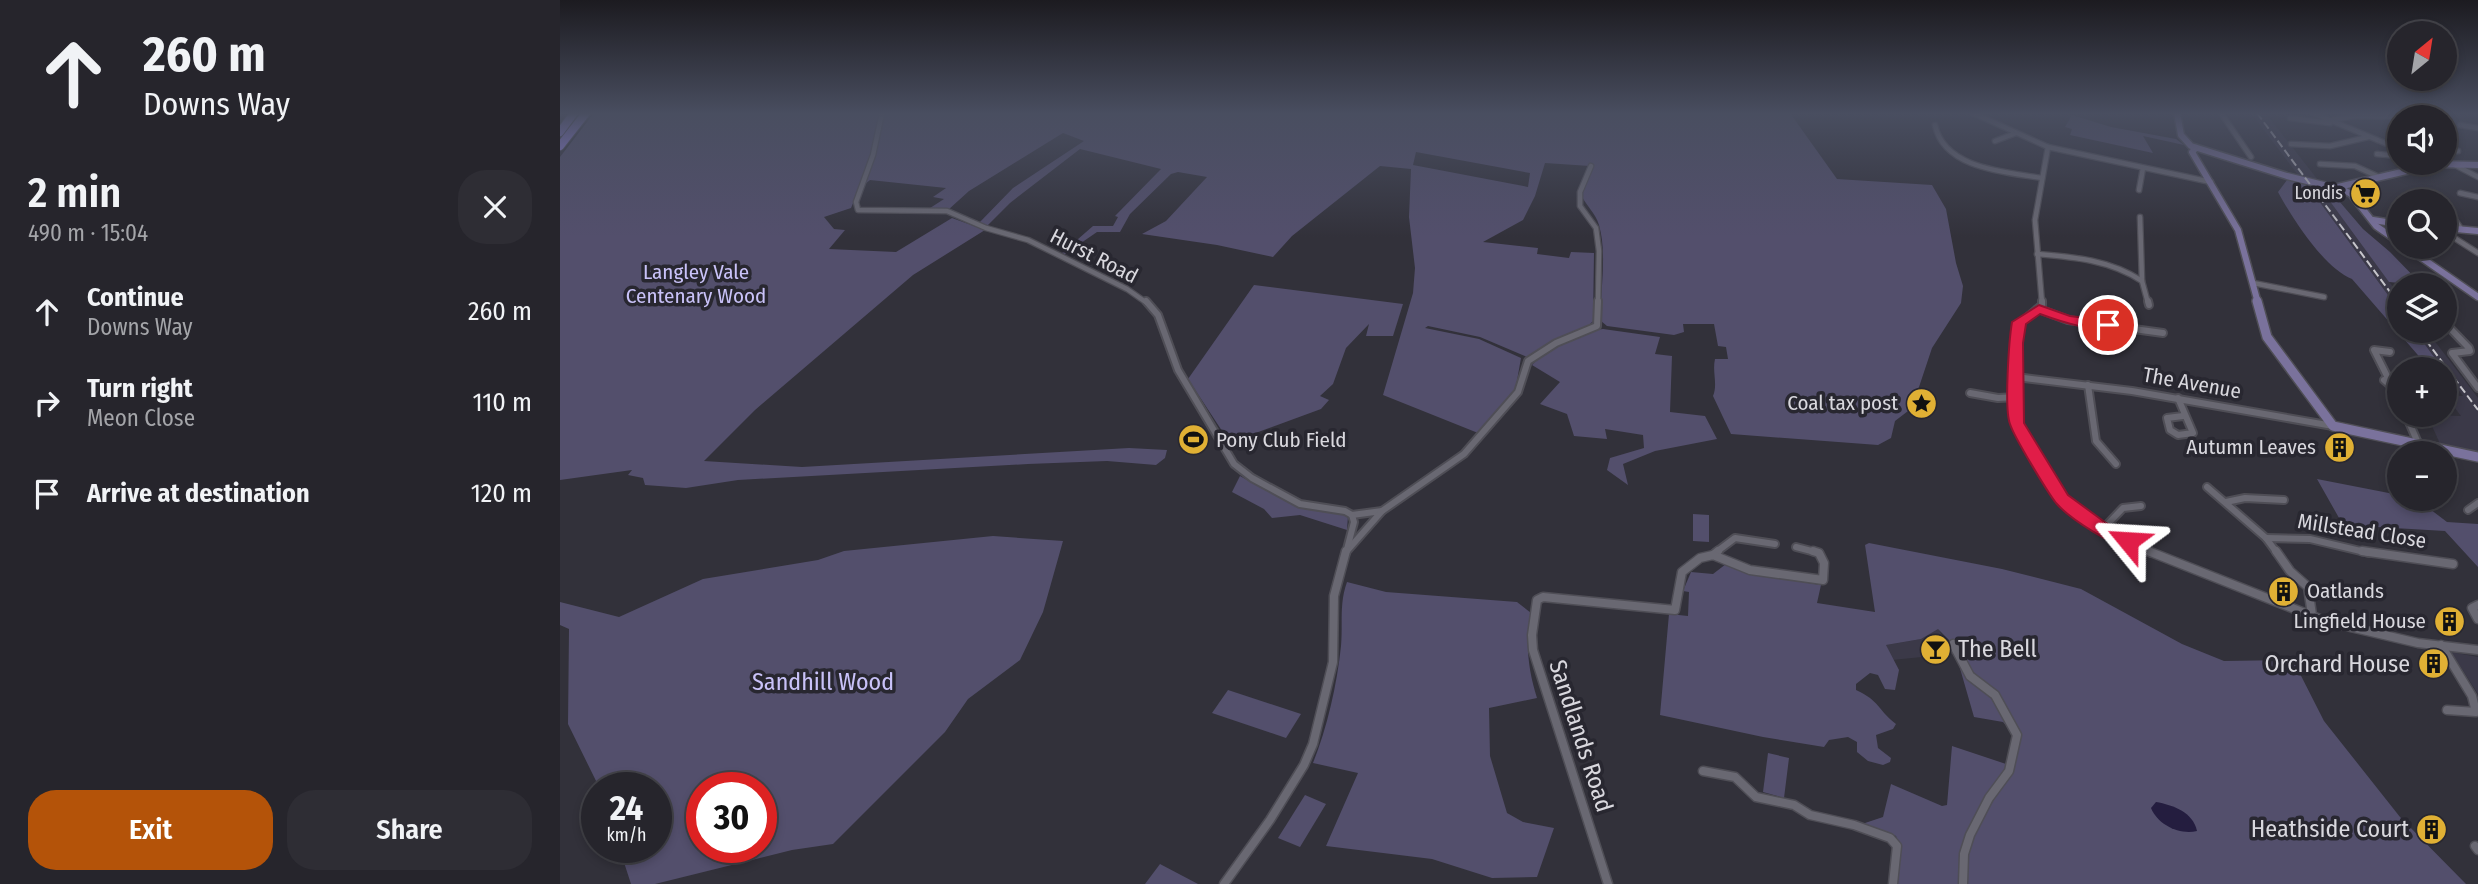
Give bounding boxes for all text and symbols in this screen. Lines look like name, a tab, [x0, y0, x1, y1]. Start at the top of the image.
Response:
north arrow	[2387, 21, 2457, 91]
map controls	[2387, 21, 2457, 511]
text: 260 m	[143, 25, 266, 84]
icon: ahead	[28, 28, 119, 119]
text: Downs Way	[143, 85, 290, 123]
button: sound	[2387, 105, 2457, 175]
text: 2 min	[28, 168, 121, 218]
button: close	[458, 170, 532, 244]
supermarket icon: Londis	[2349, 176, 2383, 210]
place label: Londis	[2295, 182, 2343, 204]
button: search	[2387, 189, 2457, 259]
text: 490 m · 15:04	[28, 219, 148, 247]
street label: Hurst Road	[1046, 223, 1142, 289]
park label: Langley Vale Centenary Wood	[626, 259, 766, 309]
button: layers	[2387, 273, 2457, 343]
text: Continue	[87, 282, 184, 313]
icon: ahead	[28, 293, 66, 331]
pin	[2078, 295, 2138, 355]
text: 260 m	[468, 296, 532, 327]
icon: arrive	[2089, 306, 2127, 344]
text: Downs Way	[87, 313, 193, 341]
button: +	[2387, 357, 2457, 427]
street label: The Avenue	[2141, 362, 2243, 404]
text: Turn right	[87, 373, 193, 404]
icon: right	[28, 384, 66, 422]
place icon: Coal tax post	[1904, 386, 1938, 420]
text: 110 m	[472, 387, 532, 418]
place label: Coal tax post	[1787, 390, 1898, 416]
text: Meon Close	[87, 404, 195, 432]
sports icon: Pony Club Field	[1176, 423, 1210, 457]
place label: Pony Club Field	[1216, 427, 1347, 453]
building icon: Autumn Leaves	[2322, 430, 2356, 464]
place label: Autumn Leaves	[2186, 434, 2316, 460]
button: −	[2387, 441, 2457, 511]
icon: arrive	[28, 475, 66, 513]
text: Arrive at destination	[87, 478, 310, 509]
text: 120 m	[471, 478, 532, 509]
position arrow	[2091, 504, 2165, 578]
street label: Millstead Close	[2296, 508, 2428, 554]
building icon: Oatlands	[2267, 574, 2301, 608]
place label: Oatlands	[2307, 578, 2384, 604]
building icon: Lingfield House	[2432, 604, 2466, 638]
place label: Lingfield House	[2293, 608, 2426, 634]
bar icon: The Bell	[1918, 632, 1952, 666]
place label: The Bell	[1958, 635, 2037, 663]
building icon: Orchard House	[2416, 647, 2450, 681]
place label: Orchard House	[2265, 650, 2410, 678]
street label: Sandlands Road	[1543, 656, 1619, 816]
park label: Sandhill Wood	[752, 668, 894, 696]
speed limit sign: 30	[686, 772, 777, 863]
text: 24	[610, 787, 643, 829]
button: Exit	[28, 790, 273, 870]
button: Share	[287, 790, 532, 870]
building icon: Heathside Court	[2415, 812, 2449, 846]
place label: Heathside Court	[2251, 815, 2409, 843]
text: km/h	[606, 824, 647, 846]

